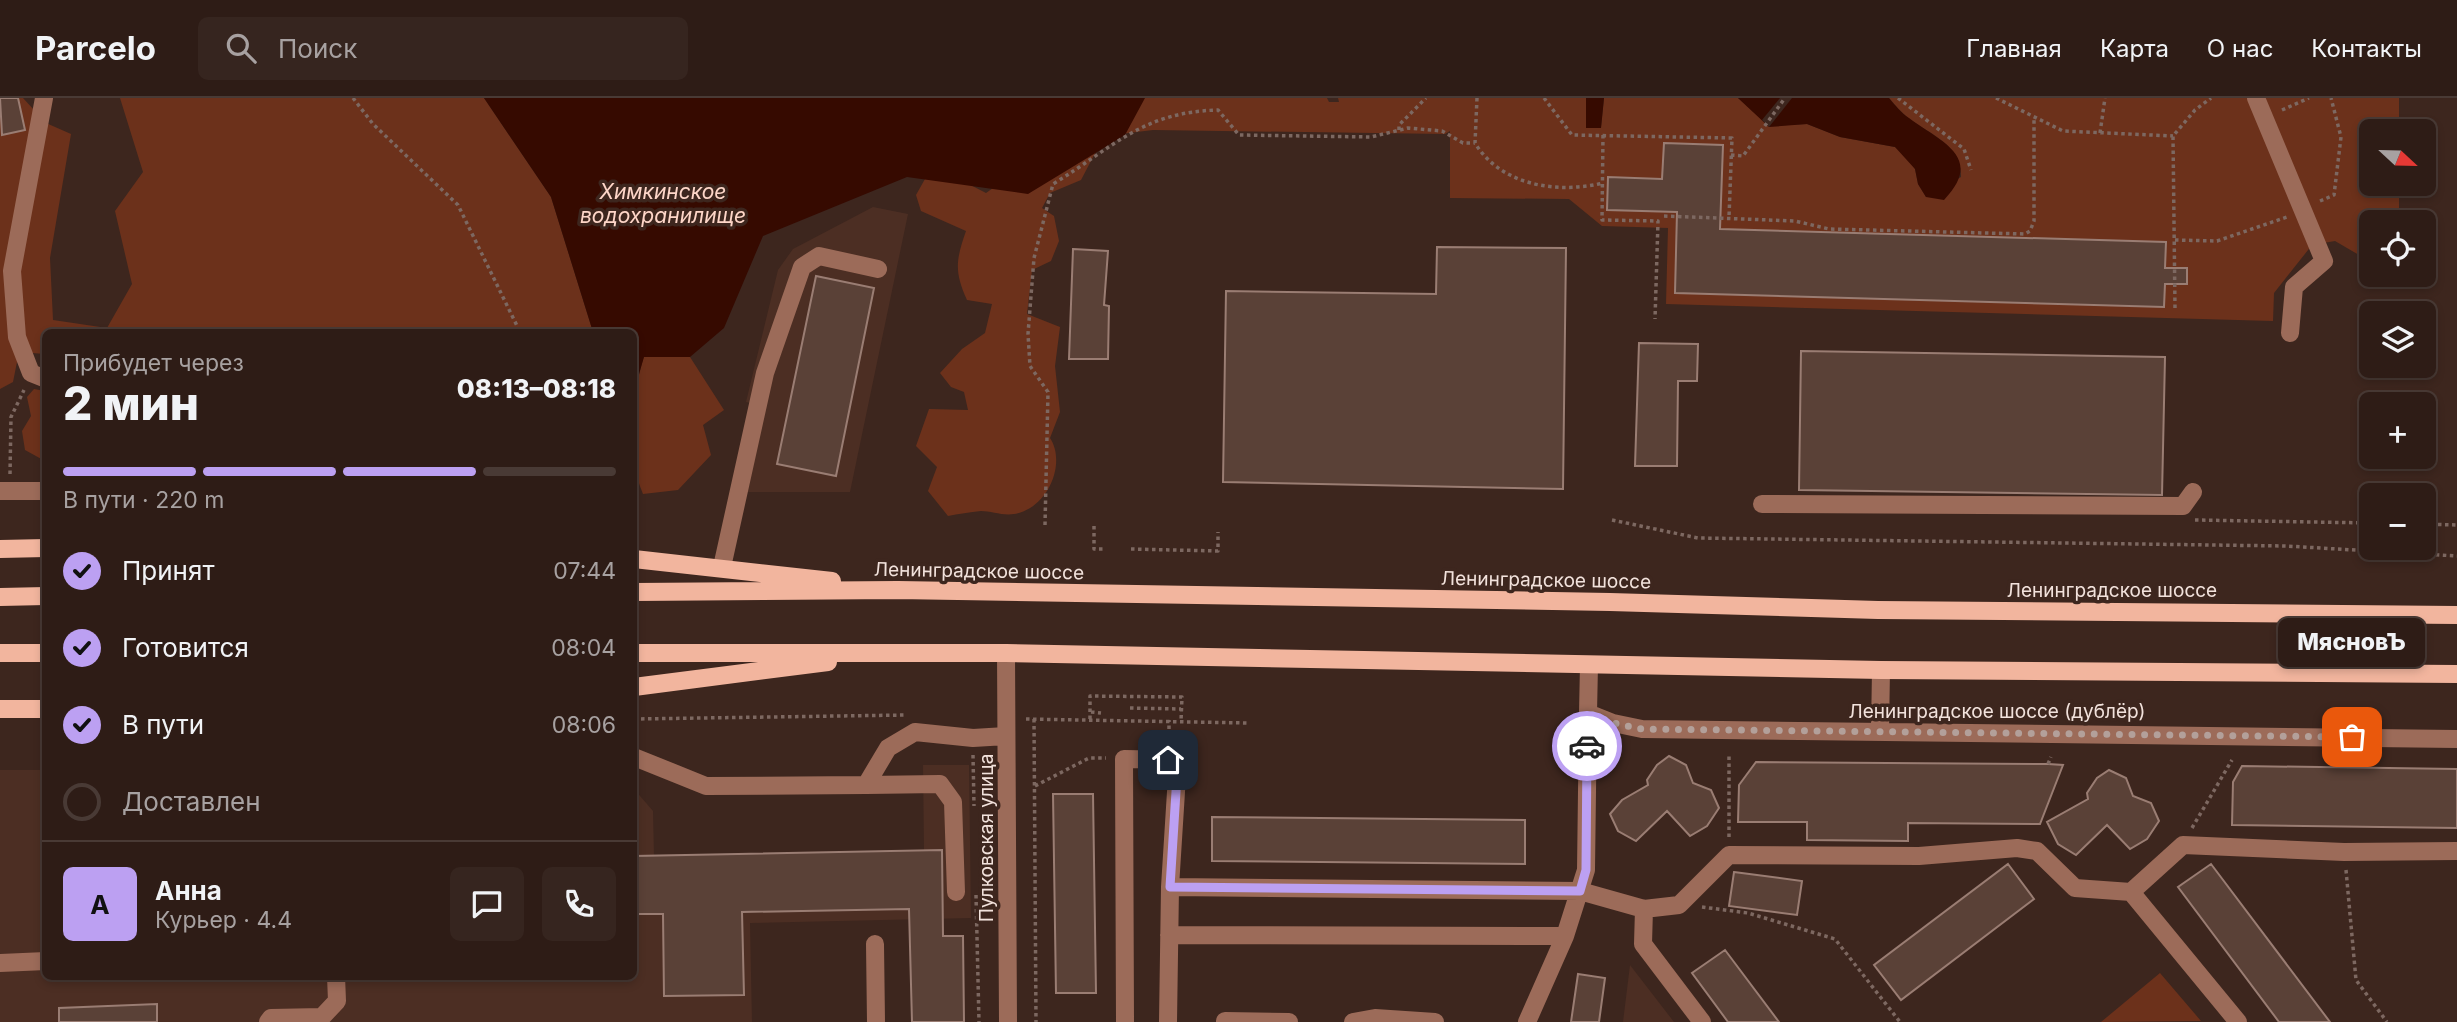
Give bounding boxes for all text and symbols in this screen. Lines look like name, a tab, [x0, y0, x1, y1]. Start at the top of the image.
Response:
search box	[198, 17, 688, 80]
text: Parcelo	[35, 28, 156, 68]
icon: search	[222, 29, 260, 67]
text: Поиск	[278, 33, 357, 64]
text: Главная	[1966, 34, 2062, 63]
text: Карта	[2100, 34, 2169, 63]
text: О нас	[2207, 34, 2273, 63]
text: Контакты	[2311, 34, 2422, 63]
north arrow	[2359, 119, 2436, 196]
map controls	[2359, 119, 2436, 560]
water label: Химкинское водохранилище	[580, 179, 746, 228]
button: locate	[2359, 210, 2436, 287]
button: layers	[2359, 301, 2436, 378]
text: Прибудет через	[63, 349, 244, 377]
text: 08:13–08:18	[457, 373, 616, 404]
text: 2 мин	[63, 375, 199, 431]
button: +	[2359, 392, 2436, 469]
button: −	[2359, 483, 2436, 560]
text: В пути · 220 m	[63, 486, 224, 514]
icon: check	[63, 552, 101, 590]
text: Принят	[122, 555, 215, 586]
text: 07:44	[553, 557, 616, 585]
street label: Ленинградское шоссе	[874, 558, 1084, 584]
street label: Ленинградское шоссе	[1441, 567, 1651, 593]
street label: Ленинградское шоссе	[2007, 579, 2217, 602]
callout: МясновЪ	[2278, 618, 2426, 667]
text: МясновЪ	[2297, 628, 2406, 656]
icon: check	[63, 629, 101, 667]
text: Готовится	[122, 632, 249, 663]
text: 08:04	[551, 634, 616, 662]
street label: Ленинградское шоссе (дублёр)	[1849, 700, 2145, 723]
icon: check	[63, 706, 101, 744]
pin	[2322, 707, 2382, 767]
text: В пути	[122, 709, 204, 740]
text: 08:06	[552, 711, 616, 739]
courier	[1552, 711, 1622, 781]
icon: bag	[2333, 718, 2371, 756]
icon: car	[1568, 727, 1606, 765]
pin	[1138, 730, 1198, 790]
icon: home	[1149, 741, 1187, 779]
street label: Пулковская улица	[975, 754, 998, 922]
text: Доставлен	[122, 786, 261, 817]
button: chat	[450, 867, 524, 941]
button: phone	[542, 867, 616, 941]
text: Анна	[155, 875, 222, 906]
text: А	[90, 889, 110, 920]
text: Курьер · 4.4	[155, 906, 292, 934]

